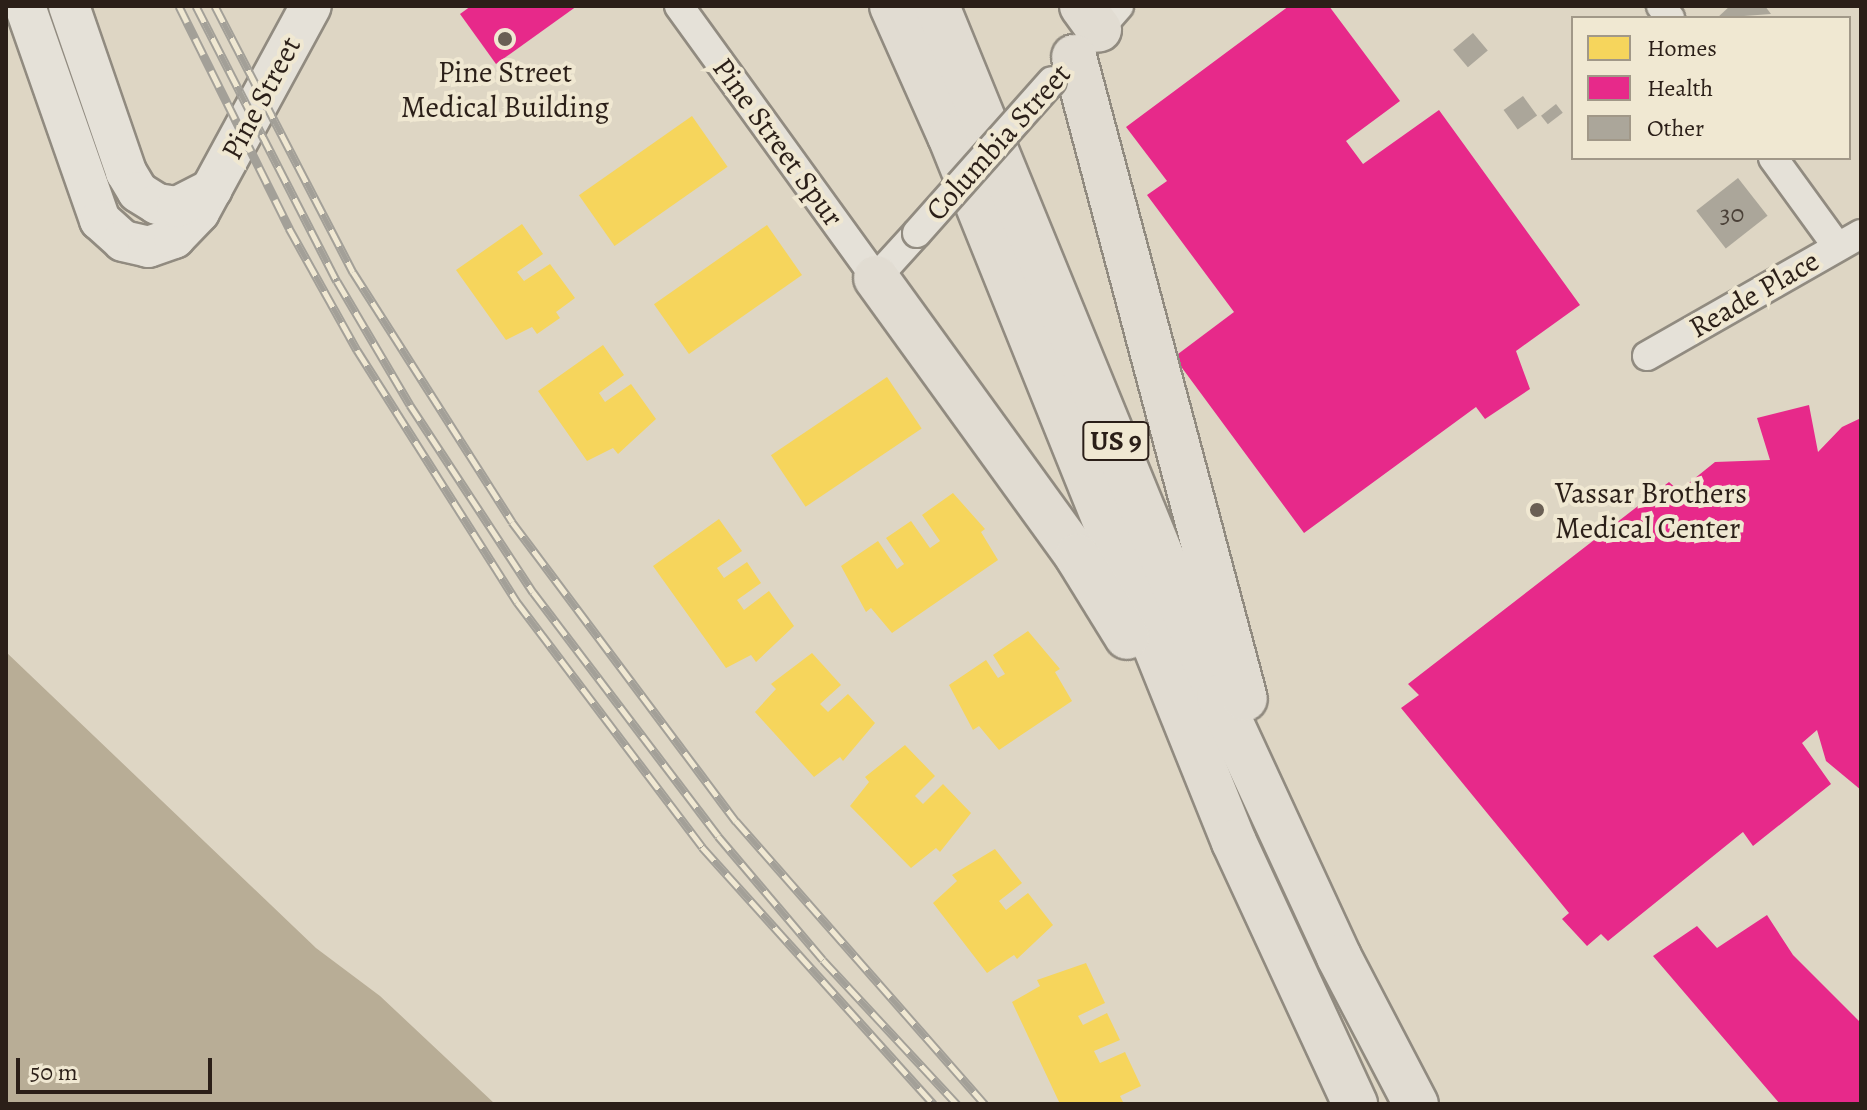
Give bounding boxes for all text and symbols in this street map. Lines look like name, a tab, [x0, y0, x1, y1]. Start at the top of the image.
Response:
legend	[1571, 16, 1851, 160]
marker: Pine Street Medical Building	[494, 28, 516, 50]
street label: Pine Street	[214, 30, 308, 166]
text: Homes	[1647, 32, 1717, 64]
street label: Pine Street Spur	[705, 51, 851, 233]
place label: Pine Street Medical Building	[401, 54, 609, 124]
street label: Columbia Street	[918, 56, 1078, 228]
text: Health	[1647, 72, 1713, 104]
text: Other	[1647, 112, 1704, 144]
house number: 30	[1720, 198, 1744, 230]
street label: Reade Place	[1683, 242, 1825, 346]
road number: US 9	[1082, 417, 1150, 465]
place label: Vassar Brothers Medical Center	[1555, 475, 1747, 546]
marker: Vassar Brothers Medical Center	[1526, 499, 1548, 521]
scale bar	[20, 1042, 216, 1092]
text: 50 m	[30, 1056, 78, 1088]

